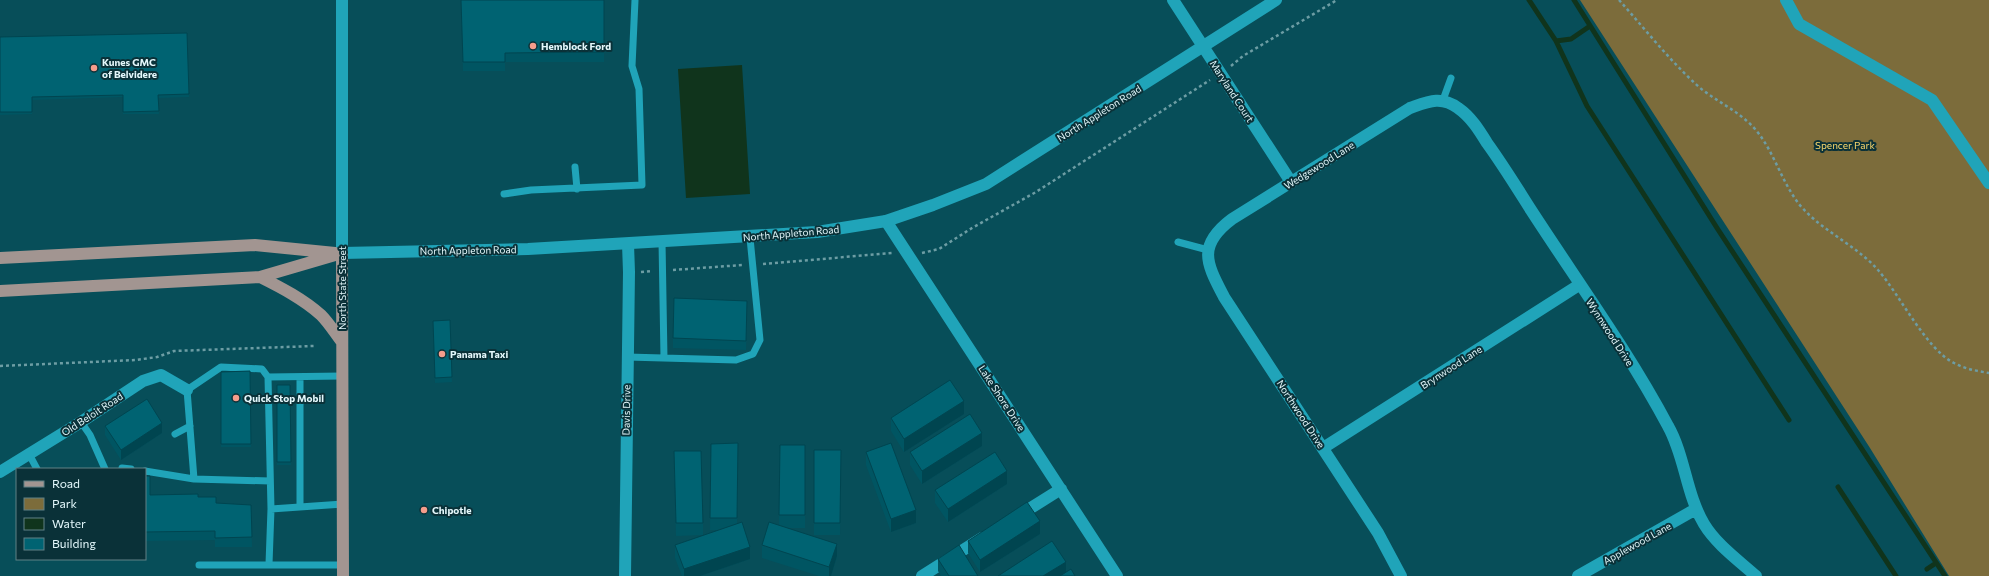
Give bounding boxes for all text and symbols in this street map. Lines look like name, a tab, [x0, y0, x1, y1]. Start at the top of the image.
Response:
place label: Hemblock Ford	[541, 40, 611, 52]
marker: Hemblock Ford	[528, 41, 538, 51]
place label: Kunes GMC of Belvidere	[102, 56, 157, 80]
street label: Maryland Court	[1207, 58, 1257, 124]
marker: Kunes GMC of Belvidere	[89, 63, 99, 73]
street label: North Appleton Road	[1055, 82, 1143, 144]
street label: Wedgewood Lane	[1282, 139, 1356, 191]
park label: Spencer Park	[1815, 139, 1875, 151]
street label: North Appleton Road	[742, 223, 840, 243]
street label: North Appleton Road	[420, 243, 517, 257]
street label: North State Street	[336, 246, 348, 330]
street label: Wynnwood Drive	[1584, 296, 1636, 368]
street label: Brynwood Lane	[1418, 343, 1484, 391]
place label: Panama Taxi	[450, 348, 508, 360]
marker: Panama Taxi	[437, 349, 447, 359]
street label: Lake Shore Drive	[976, 363, 1028, 433]
street label: Northwood Drive	[1274, 378, 1328, 450]
street label: Davis Drive	[620, 384, 632, 436]
street label: Old Beloit Road	[59, 390, 125, 438]
place label: Quick Stop Mobil	[244, 392, 324, 404]
marker: Quick Stop Mobil	[231, 393, 241, 403]
legend	[16, 468, 146, 560]
text: Road	[52, 476, 80, 490]
text: Park	[52, 496, 78, 510]
place label: Chipotle	[432, 504, 471, 516]
marker: Chipotle	[419, 505, 429, 515]
text: Water	[52, 516, 86, 530]
street label: Applewood Lane	[1601, 519, 1673, 567]
text: Building	[52, 536, 96, 550]

